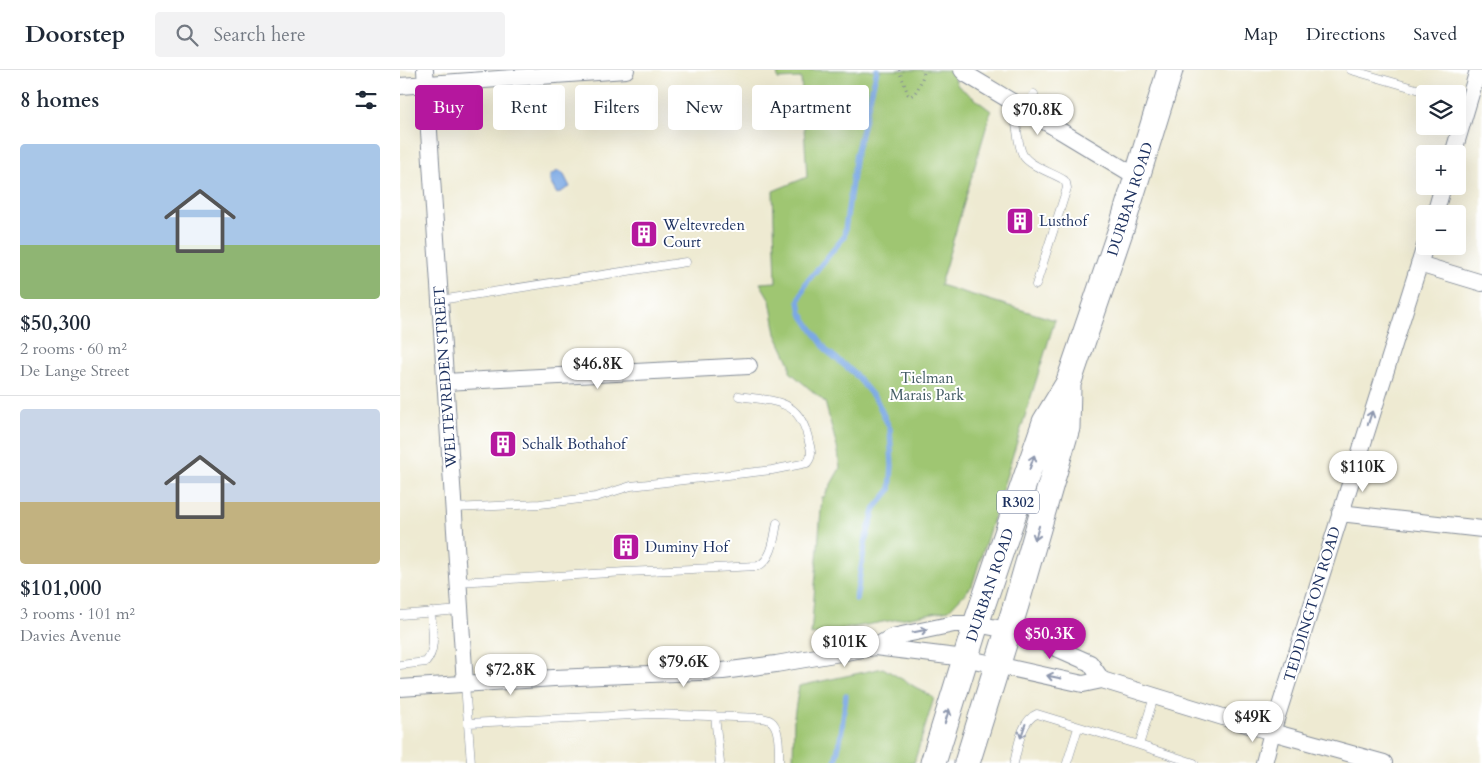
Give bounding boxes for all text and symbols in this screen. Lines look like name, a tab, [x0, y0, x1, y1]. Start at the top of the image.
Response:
search box	[155, 12, 505, 57]
text: Doorstep	[25, 18, 125, 51]
icon: search	[173, 21, 201, 49]
text: Search here	[213, 22, 306, 48]
text: Map	[1244, 22, 1278, 47]
text: Directions	[1306, 22, 1385, 47]
text: Saved	[1413, 22, 1457, 47]
chip: Buy	[415, 85, 483, 130]
chip: Rent	[493, 85, 565, 130]
chip: Filters	[575, 85, 658, 130]
chip: New	[668, 85, 742, 130]
chip: Apartment	[752, 85, 869, 130]
map controls	[1416, 85, 1466, 255]
button: layers	[1416, 85, 1466, 135]
text: 8 homes	[20, 86, 99, 115]
icon: filters	[352, 86, 380, 114]
pin: $70.8K	[997, 93, 1079, 136]
text: $70.8K	[1013, 99, 1063, 121]
street label: DURBAN ROAD	[1102, 139, 1158, 259]
button: +	[1416, 145, 1466, 195]
icon: home	[155, 176, 245, 266]
button: −	[1416, 205, 1466, 255]
building icon: Lusthof	[1005, 206, 1035, 236]
place label: Lusthof	[1039, 211, 1089, 231]
place label: Weltevreden Court	[662, 215, 745, 252]
building icon: Weltevreden Court	[629, 219, 659, 249]
street label: WELTEVREDEN STREET	[429, 285, 461, 470]
text: $50,300	[20, 309, 91, 338]
text: 2 rooms · 60 m²	[20, 338, 127, 360]
pin: $46.8K	[557, 348, 639, 390]
text: $46.8K	[573, 353, 623, 375]
text: De Lange Street	[20, 360, 129, 382]
park label: Tielman Marais Park	[890, 368, 964, 405]
one-way arrow	[1366, 410, 1376, 426]
building icon: Schalk Bothahof	[488, 429, 518, 459]
place label: Schalk Bothahof	[522, 434, 628, 454]
icon: home	[155, 442, 245, 532]
pin: $110K	[1328, 450, 1398, 493]
one-way arrow	[1027, 454, 1037, 470]
text: $110K	[1340, 456, 1386, 478]
road number: R302	[997, 491, 1039, 514]
one-way arrow	[1032, 524, 1042, 540]
street label: TEDDINGTON ROAD	[1279, 524, 1345, 684]
street label: DURBAN ROAD	[961, 526, 1019, 644]
building icon: Duminy Hof	[611, 532, 641, 562]
place label: Duminy Hof	[645, 537, 730, 557]
text: $101,000	[20, 574, 101, 603]
text: 3 rooms · 101 m²	[20, 603, 135, 625]
pin: $50.3K	[1009, 618, 1091, 660]
text: $50.3K	[1025, 623, 1075, 645]
text: Davies Avenue	[20, 625, 121, 647]
pin: $101K	[810, 626, 880, 668]
one-way arrow	[912, 626, 928, 635]
text: $101K	[822, 631, 868, 653]
pin: $79.6K	[643, 646, 725, 688]
text: $79.6K	[659, 651, 709, 673]
pin: $72.8K	[470, 654, 552, 696]
text: $72.8K	[486, 659, 536, 681]
one-way arrow	[1046, 672, 1062, 681]
pin: $49K	[1223, 700, 1283, 743]
text: $49K	[1234, 706, 1272, 728]
one-way arrow	[942, 709, 952, 725]
one-way arrow	[1018, 722, 1027, 738]

